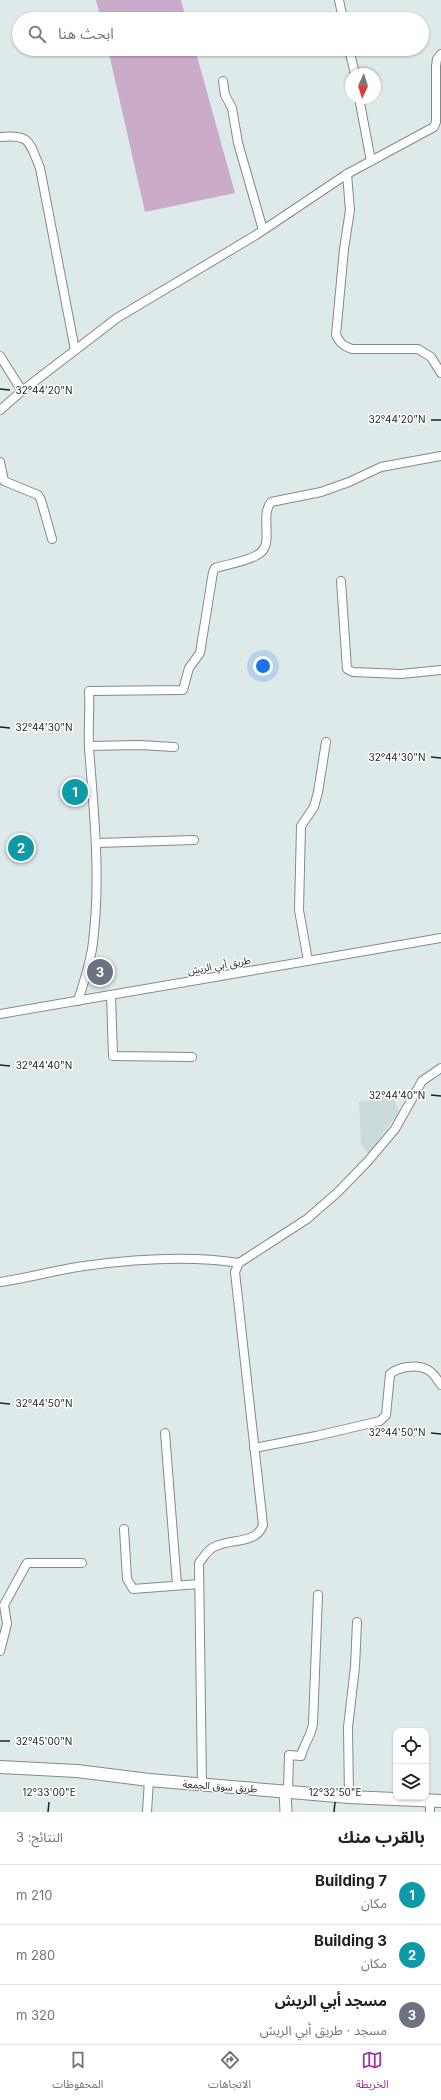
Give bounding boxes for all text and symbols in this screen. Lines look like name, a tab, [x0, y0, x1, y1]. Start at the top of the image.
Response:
search box	[12, 12, 429, 56]
icon: search	[26, 23, 48, 45]
text: ابحث هنا	[58, 24, 114, 43]
north arrow	[345, 68, 381, 104]
text: 32°44'20"N	[16, 384, 72, 396]
text: 32°44'20"N	[369, 413, 425, 425]
your location	[253, 656, 273, 676]
text: 32°44'30"N	[16, 721, 72, 733]
text: 32°44'30"N	[369, 751, 425, 763]
pin: 1	[62, 777, 88, 807]
pin: 2	[8, 833, 34, 863]
street label: طريق أبي الريش	[187, 954, 252, 979]
pin: 3	[87, 957, 113, 987]
text: 32°44'40"N	[16, 1059, 72, 1071]
text: 32°44'40"N	[369, 1089, 425, 1101]
text: 32°44'50"N	[16, 1397, 72, 1409]
text: 32°44'50"N	[369, 1426, 425, 1438]
map controls	[393, 1728, 429, 1800]
button: locate	[393, 1728, 429, 1764]
text: 32°45'00"N	[16, 1735, 72, 1747]
button: layers	[393, 1764, 429, 1800]
street label: طريق سوق الجمعة	[182, 1777, 258, 1796]
text: 12°33'00"E	[22, 1786, 76, 1798]
text: 12°32'50"E	[308, 1786, 362, 1798]
text: بالقرب منك	[338, 1827, 425, 1847]
text: النتائج: 3	[16, 1829, 63, 1845]
text: Building 7	[315, 1871, 387, 1890]
text: 210 m	[16, 1887, 52, 1903]
text: 1	[409, 1887, 415, 1903]
text: مكان	[361, 1895, 387, 1911]
text: Building 3	[314, 1931, 387, 1950]
text: 280 m	[16, 1947, 55, 1963]
text: 2	[408, 1947, 416, 1963]
text: مكان	[361, 1955, 387, 1971]
text: مسجد أبي الريش	[275, 1991, 387, 2010]
text: 320 m	[16, 2007, 55, 2023]
text: 3	[408, 2007, 416, 2023]
text: مسجد · طريق أبي الريش	[260, 2022, 387, 2038]
tab: المحفوظات	[52, 2049, 103, 2096]
tab: الاتجاهات	[208, 2049, 251, 2096]
tab: الخريطة	[356, 2049, 389, 2096]

